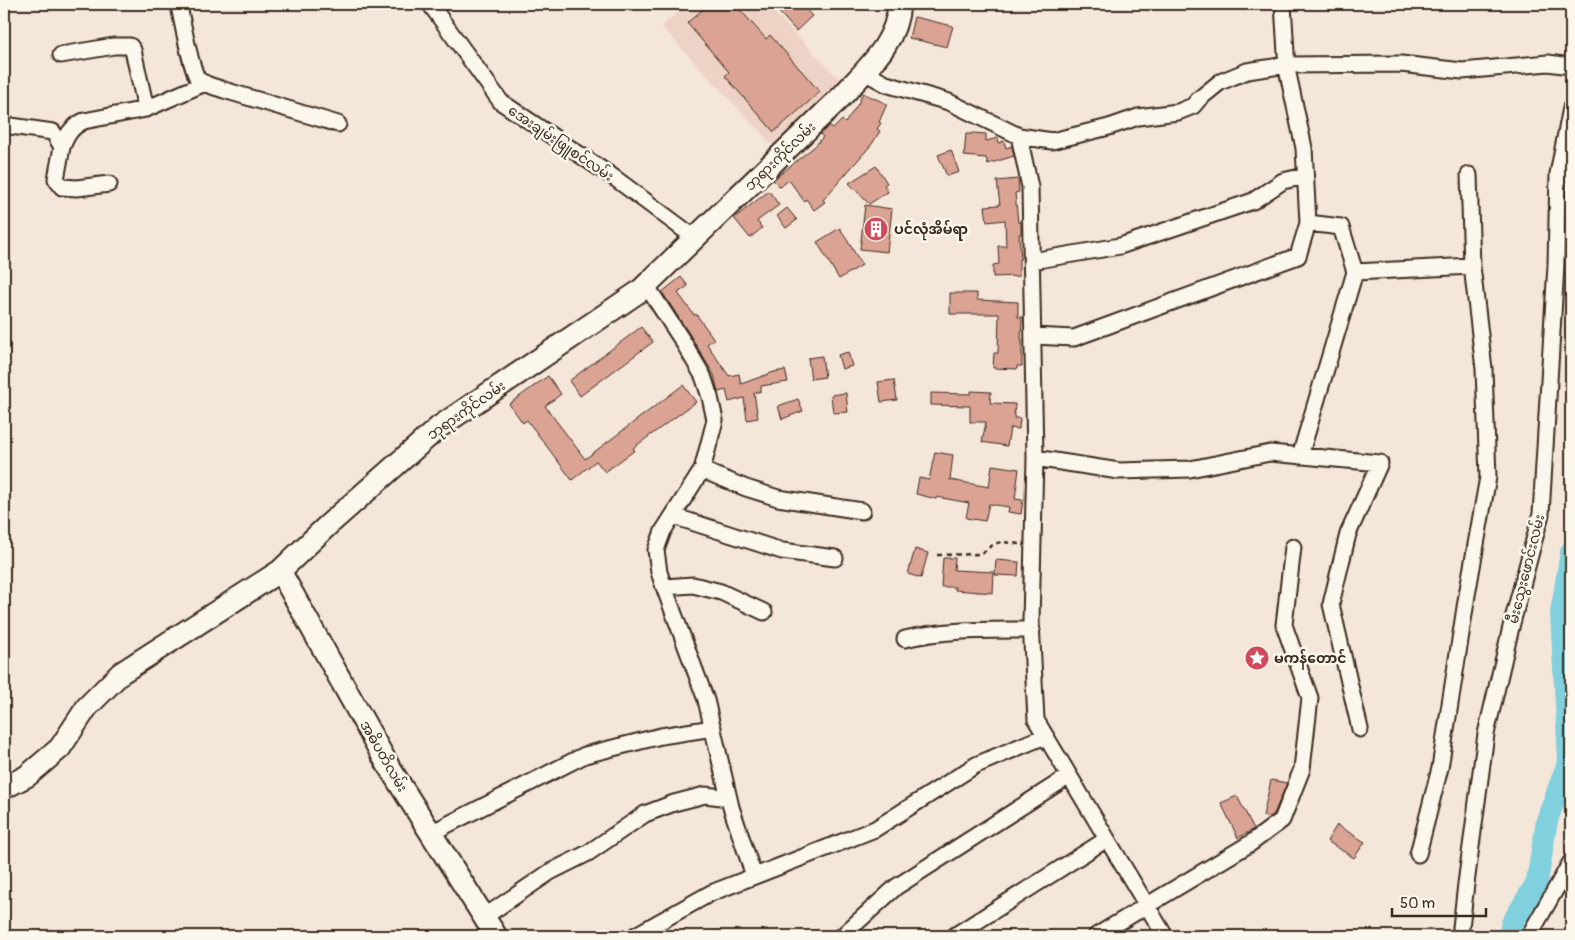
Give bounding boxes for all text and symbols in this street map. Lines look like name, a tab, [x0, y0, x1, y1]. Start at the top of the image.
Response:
street label: အေးချမ်းဖြူစင်လမ်း	[503, 100, 618, 187]
street label: ဘုရားကိုင်လမ်း	[740, 117, 821, 196]
building icon: ပင်လုံအိမ်ရာ	[863, 216, 889, 242]
place label: ပင်လုံအိမ်ရာ	[894, 219, 968, 241]
street label: ဘုရားကိုင်လမ်း	[423, 376, 510, 446]
street label: မီးသွေးဖောင်းလမ်း	[1503, 512, 1550, 626]
place icon: မကန်တောင်	[1244, 645, 1270, 671]
place label: မကန်တောင်	[1274, 648, 1347, 670]
street label: အဓိပတိလမ်း	[356, 717, 413, 795]
scale bar	[1392, 885, 1486, 917]
text: 50 m	[1400, 894, 1435, 913]

